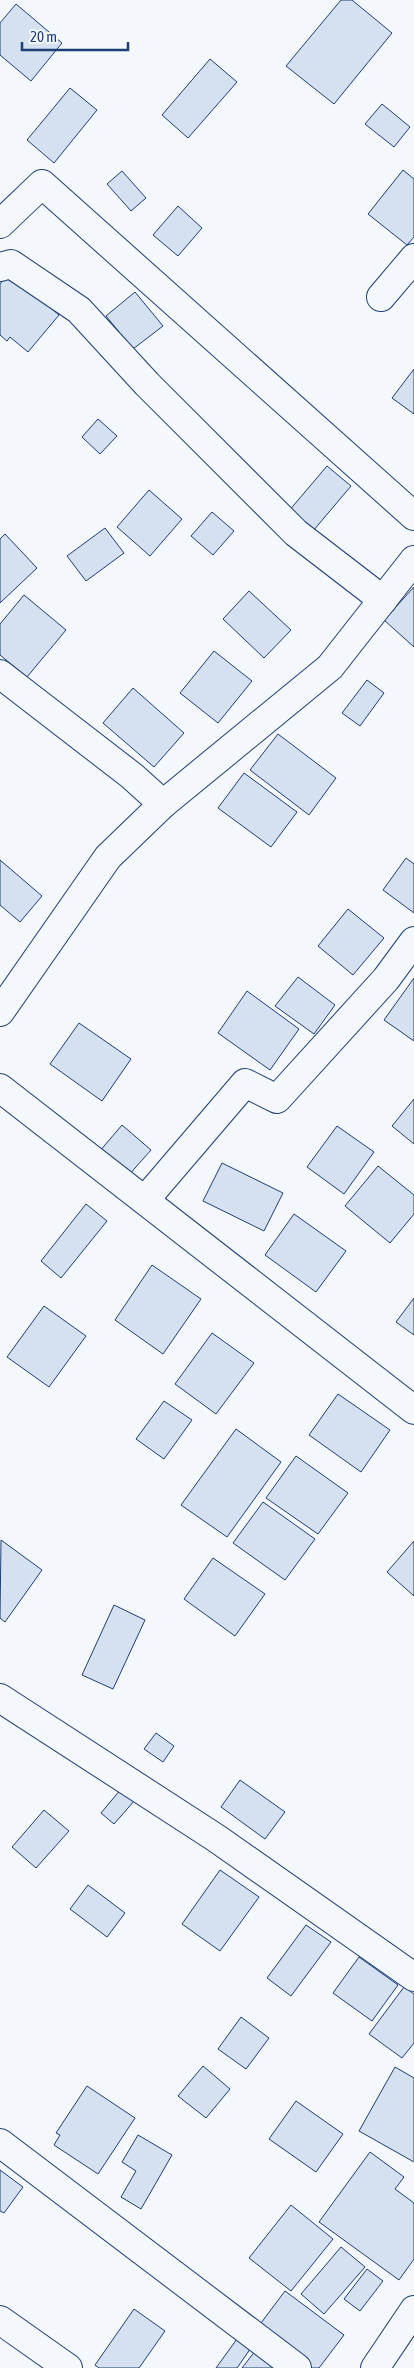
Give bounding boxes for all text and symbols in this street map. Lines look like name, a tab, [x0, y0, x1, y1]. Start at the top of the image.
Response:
scale bar	[22, 20, 129, 52]
text: 20 m	[30, 28, 57, 45]

